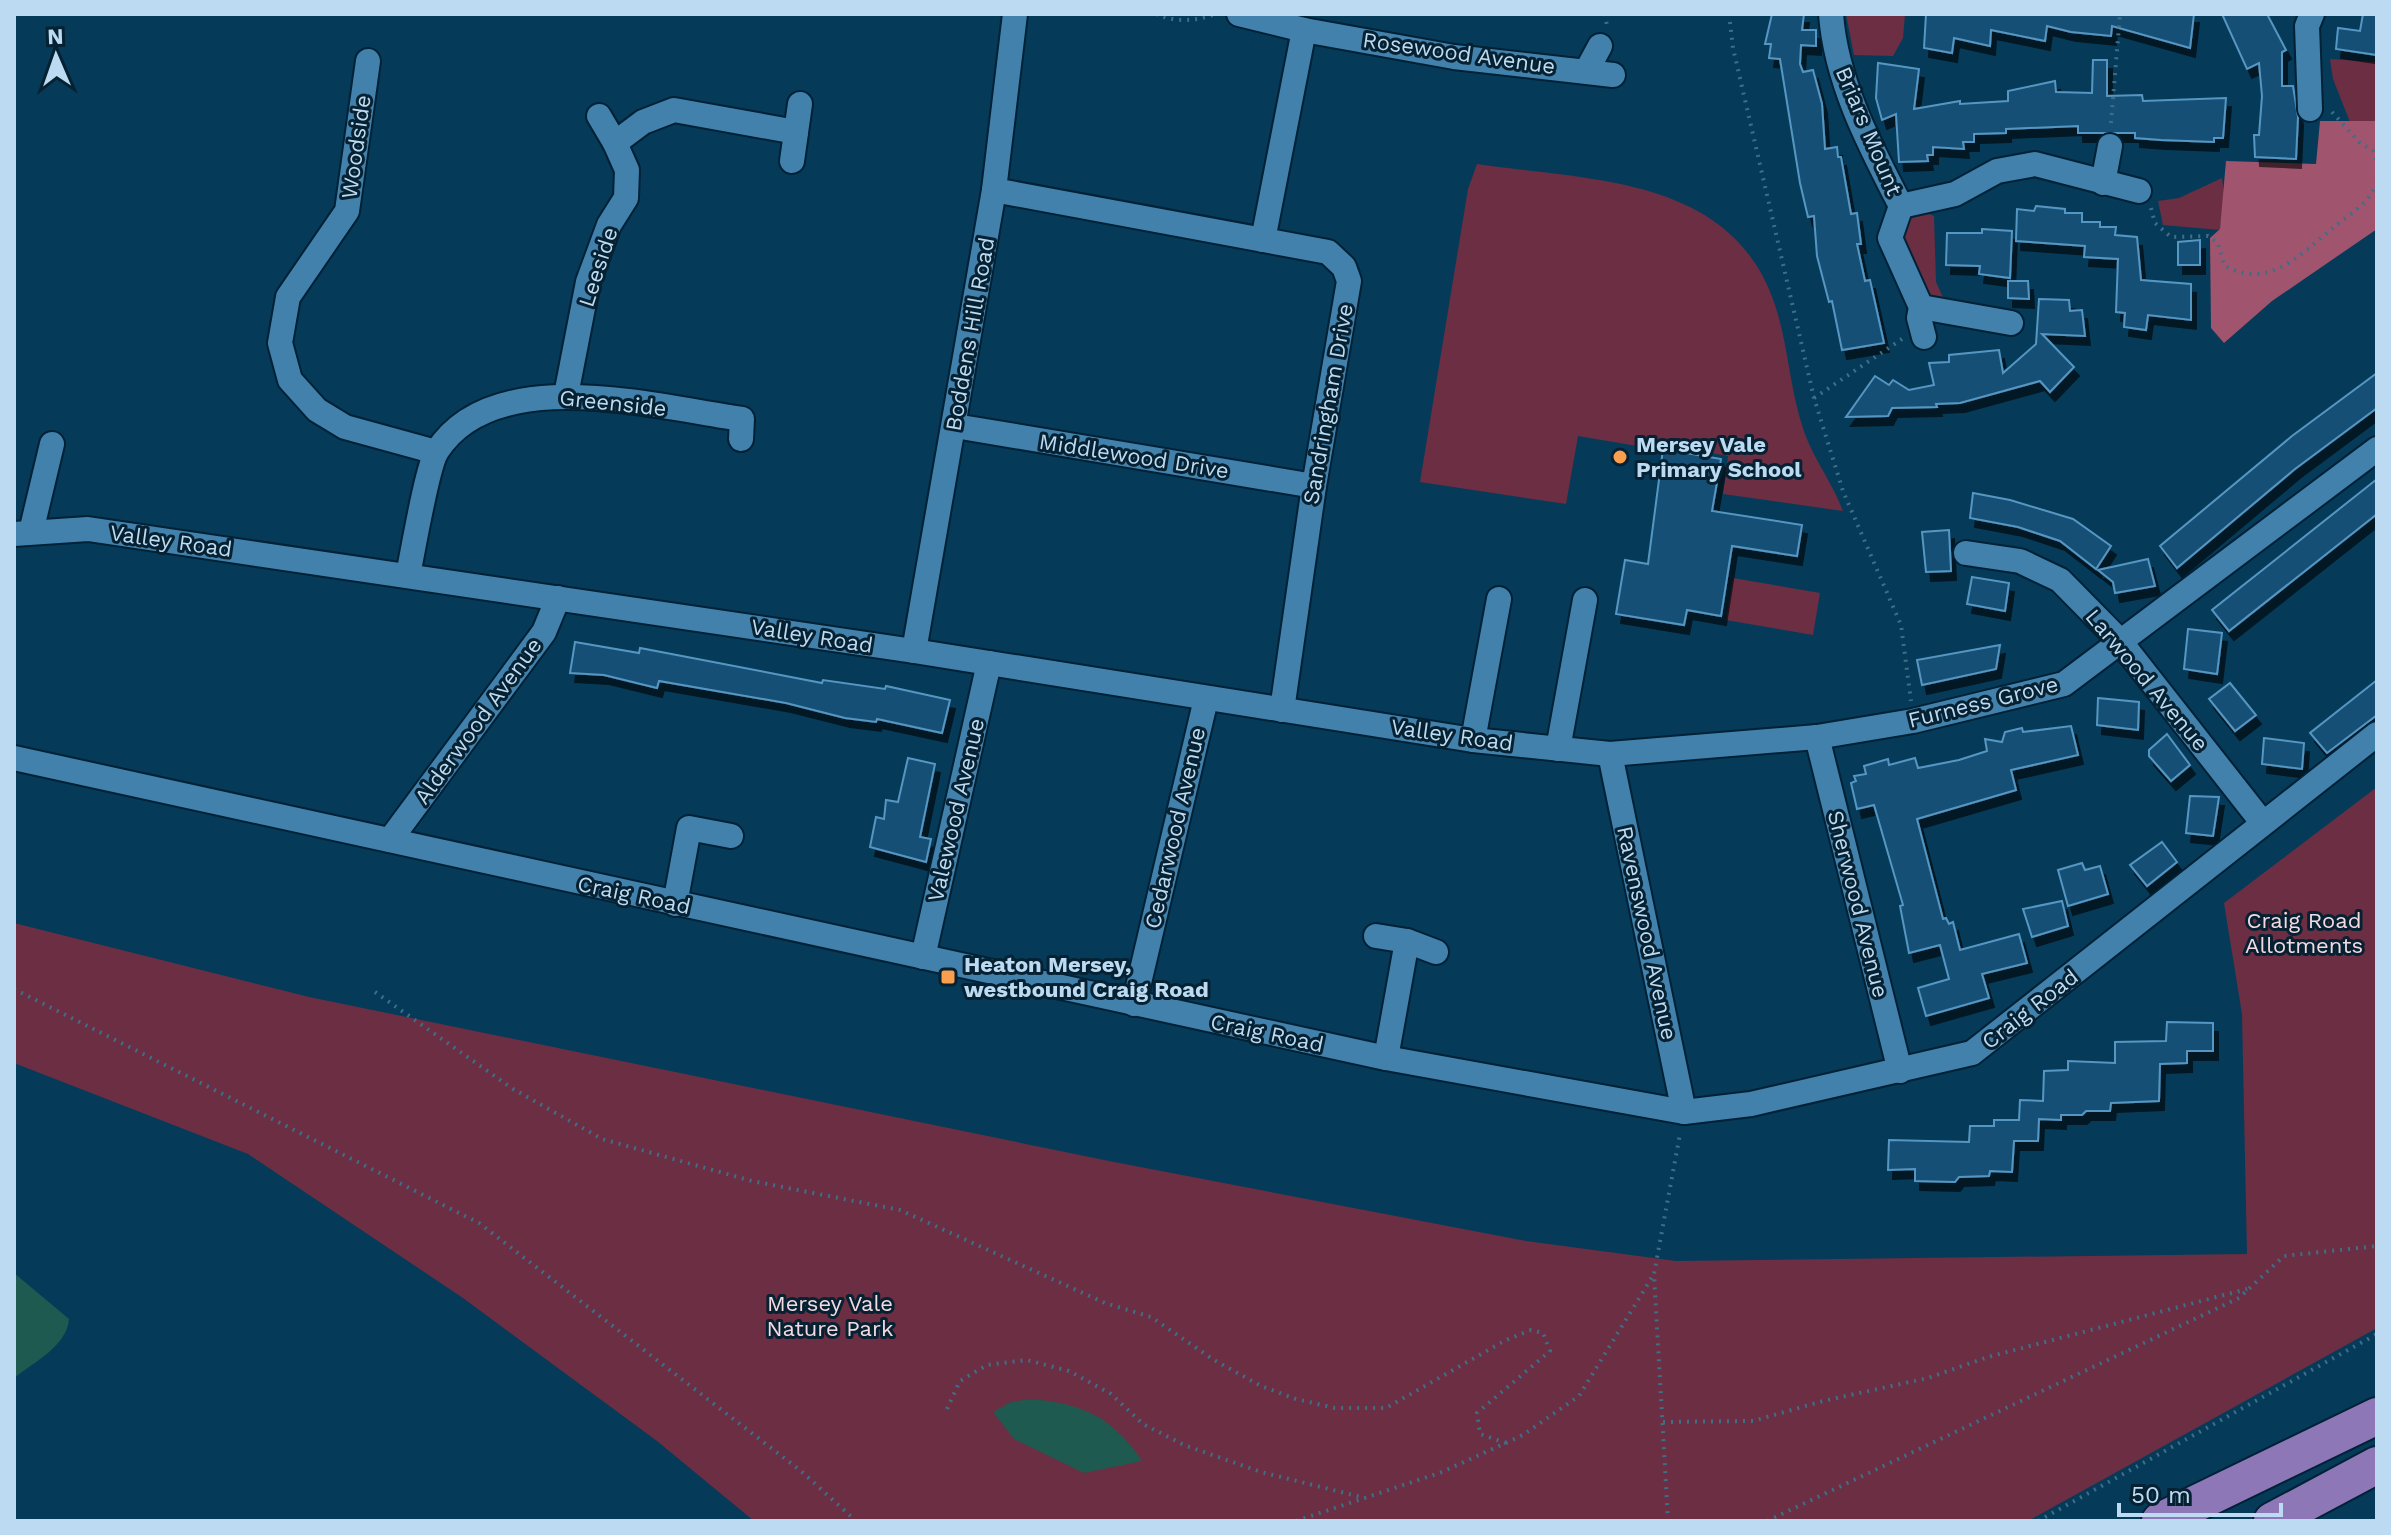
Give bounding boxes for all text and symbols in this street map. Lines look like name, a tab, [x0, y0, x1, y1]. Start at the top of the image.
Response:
north arrow	[16, 16, 96, 96]
text: N	[47, 24, 64, 49]
street label: Rosewood Avenue	[1361, 27, 1557, 79]
street label: Briars Mount	[1831, 63, 1907, 199]
street label: Woodside	[336, 94, 376, 200]
street label: Leeside	[573, 224, 623, 310]
street label: Boddens Hill Road	[941, 235, 999, 433]
street label: Sandringham Drive	[1298, 302, 1358, 506]
street label: Greenside	[558, 385, 668, 421]
street label: Middlewood Drive	[1037, 429, 1231, 483]
place label: Mersey Vale Primary School	[1636, 432, 1802, 482]
marker: Mersey Vale Primary School	[1611, 448, 1629, 466]
street label: Valley Road	[108, 520, 234, 562]
street label: Larwood Avenue	[2080, 604, 2214, 756]
street label: Valley Road	[749, 614, 875, 658]
street label: Alderwood Avenue	[409, 633, 547, 809]
street label: Furness Grove	[1905, 671, 2061, 733]
street label: Valley Road	[1389, 714, 1515, 756]
street label: Valewood Avenue	[923, 716, 989, 904]
street label: Cedarwood Avenue	[1140, 725, 1210, 931]
street label: Sherwood Avenue	[1823, 808, 1893, 1000]
street label: Ravenswood Avenue	[1612, 824, 1682, 1042]
street label: Craig Road	[575, 871, 693, 919]
park label: Craig Road Allotments	[2245, 908, 2363, 958]
place label: Heaton Mersey, westbound Craig Road	[964, 952, 1209, 1002]
street label: Craig Road	[1977, 964, 2083, 1054]
marker: Heaton Mersey, westbound Craig Road	[939, 968, 957, 986]
street label: Craig Road	[1208, 1009, 1326, 1057]
park label: Mersey Vale Nature Park	[767, 1291, 893, 1341]
scale bar	[2119, 1467, 2281, 1517]
text: 50 m	[2131, 1481, 2191, 1509]

